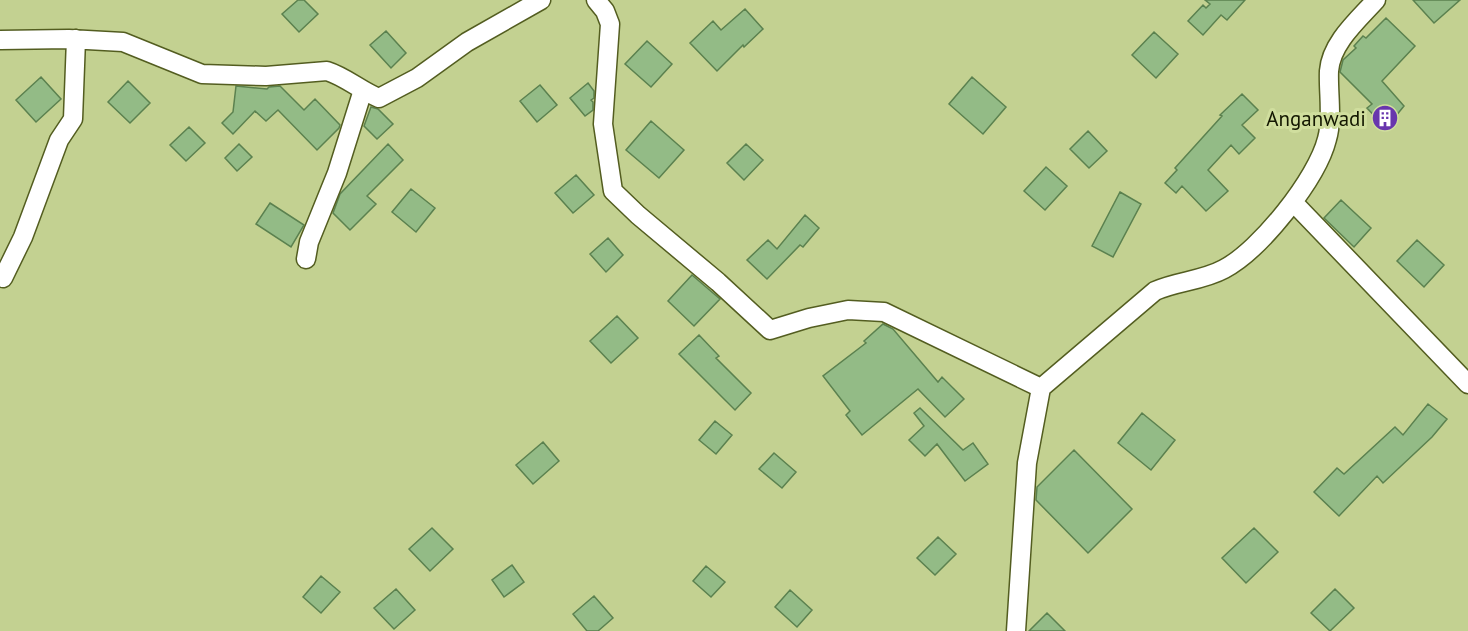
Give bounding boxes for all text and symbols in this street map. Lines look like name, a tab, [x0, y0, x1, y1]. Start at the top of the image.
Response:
building icon: Anganwadi	[1370, 103, 1400, 133]
place label: Anganwadi	[1266, 105, 1366, 132]

